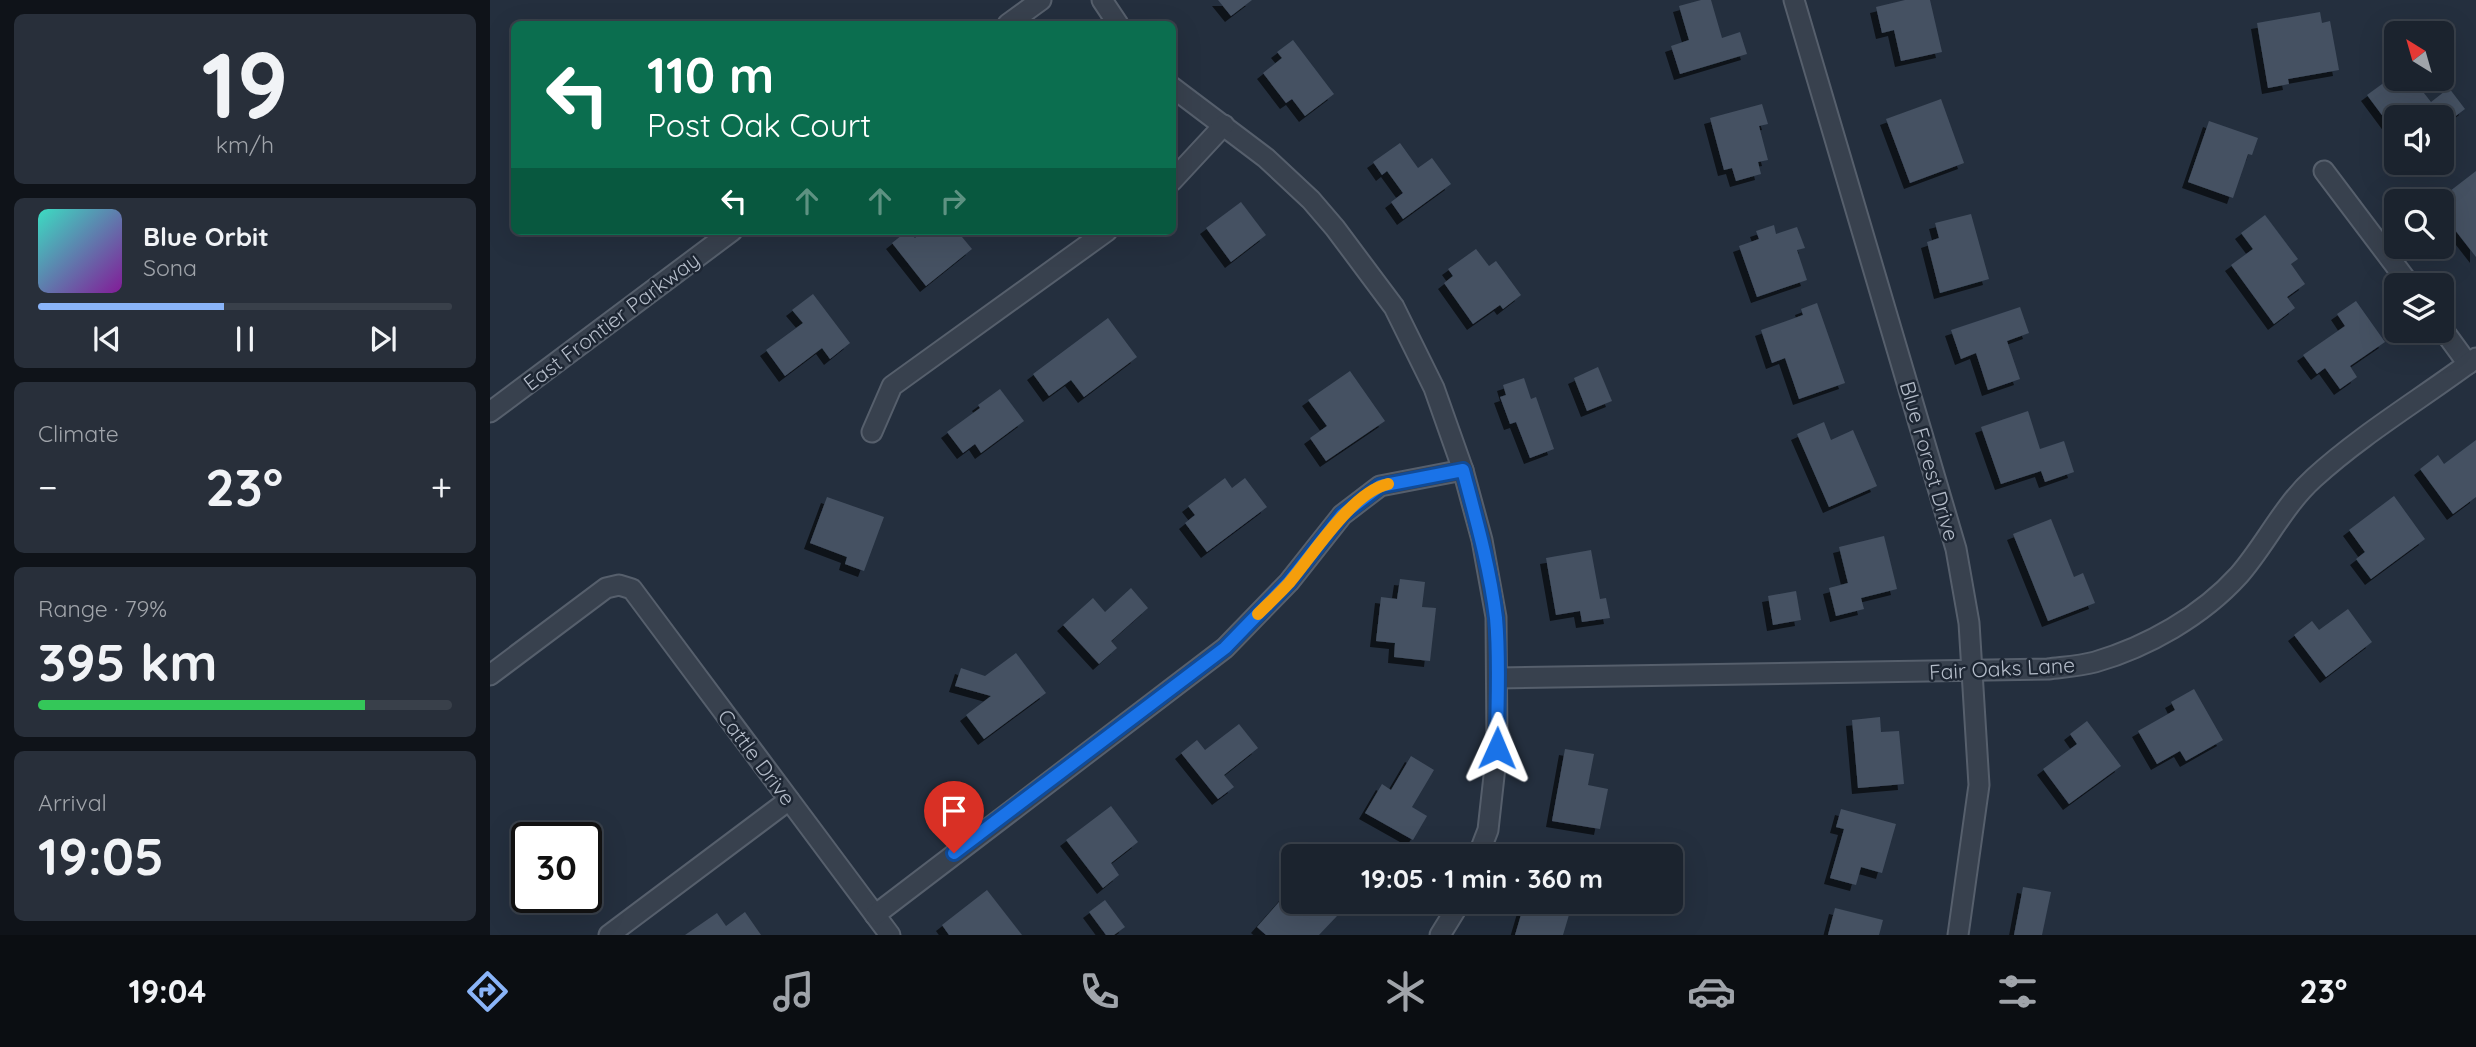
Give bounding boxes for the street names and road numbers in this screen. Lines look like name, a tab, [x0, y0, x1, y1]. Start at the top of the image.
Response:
street label: East Frontier Parkway	[518, 246, 704, 396]
street label: Blue Forest Drive	[1895, 378, 1965, 544]
street label: Fair Oaks Lane	[1928, 651, 2076, 685]
street label: Cattle Drive	[712, 704, 802, 810]

